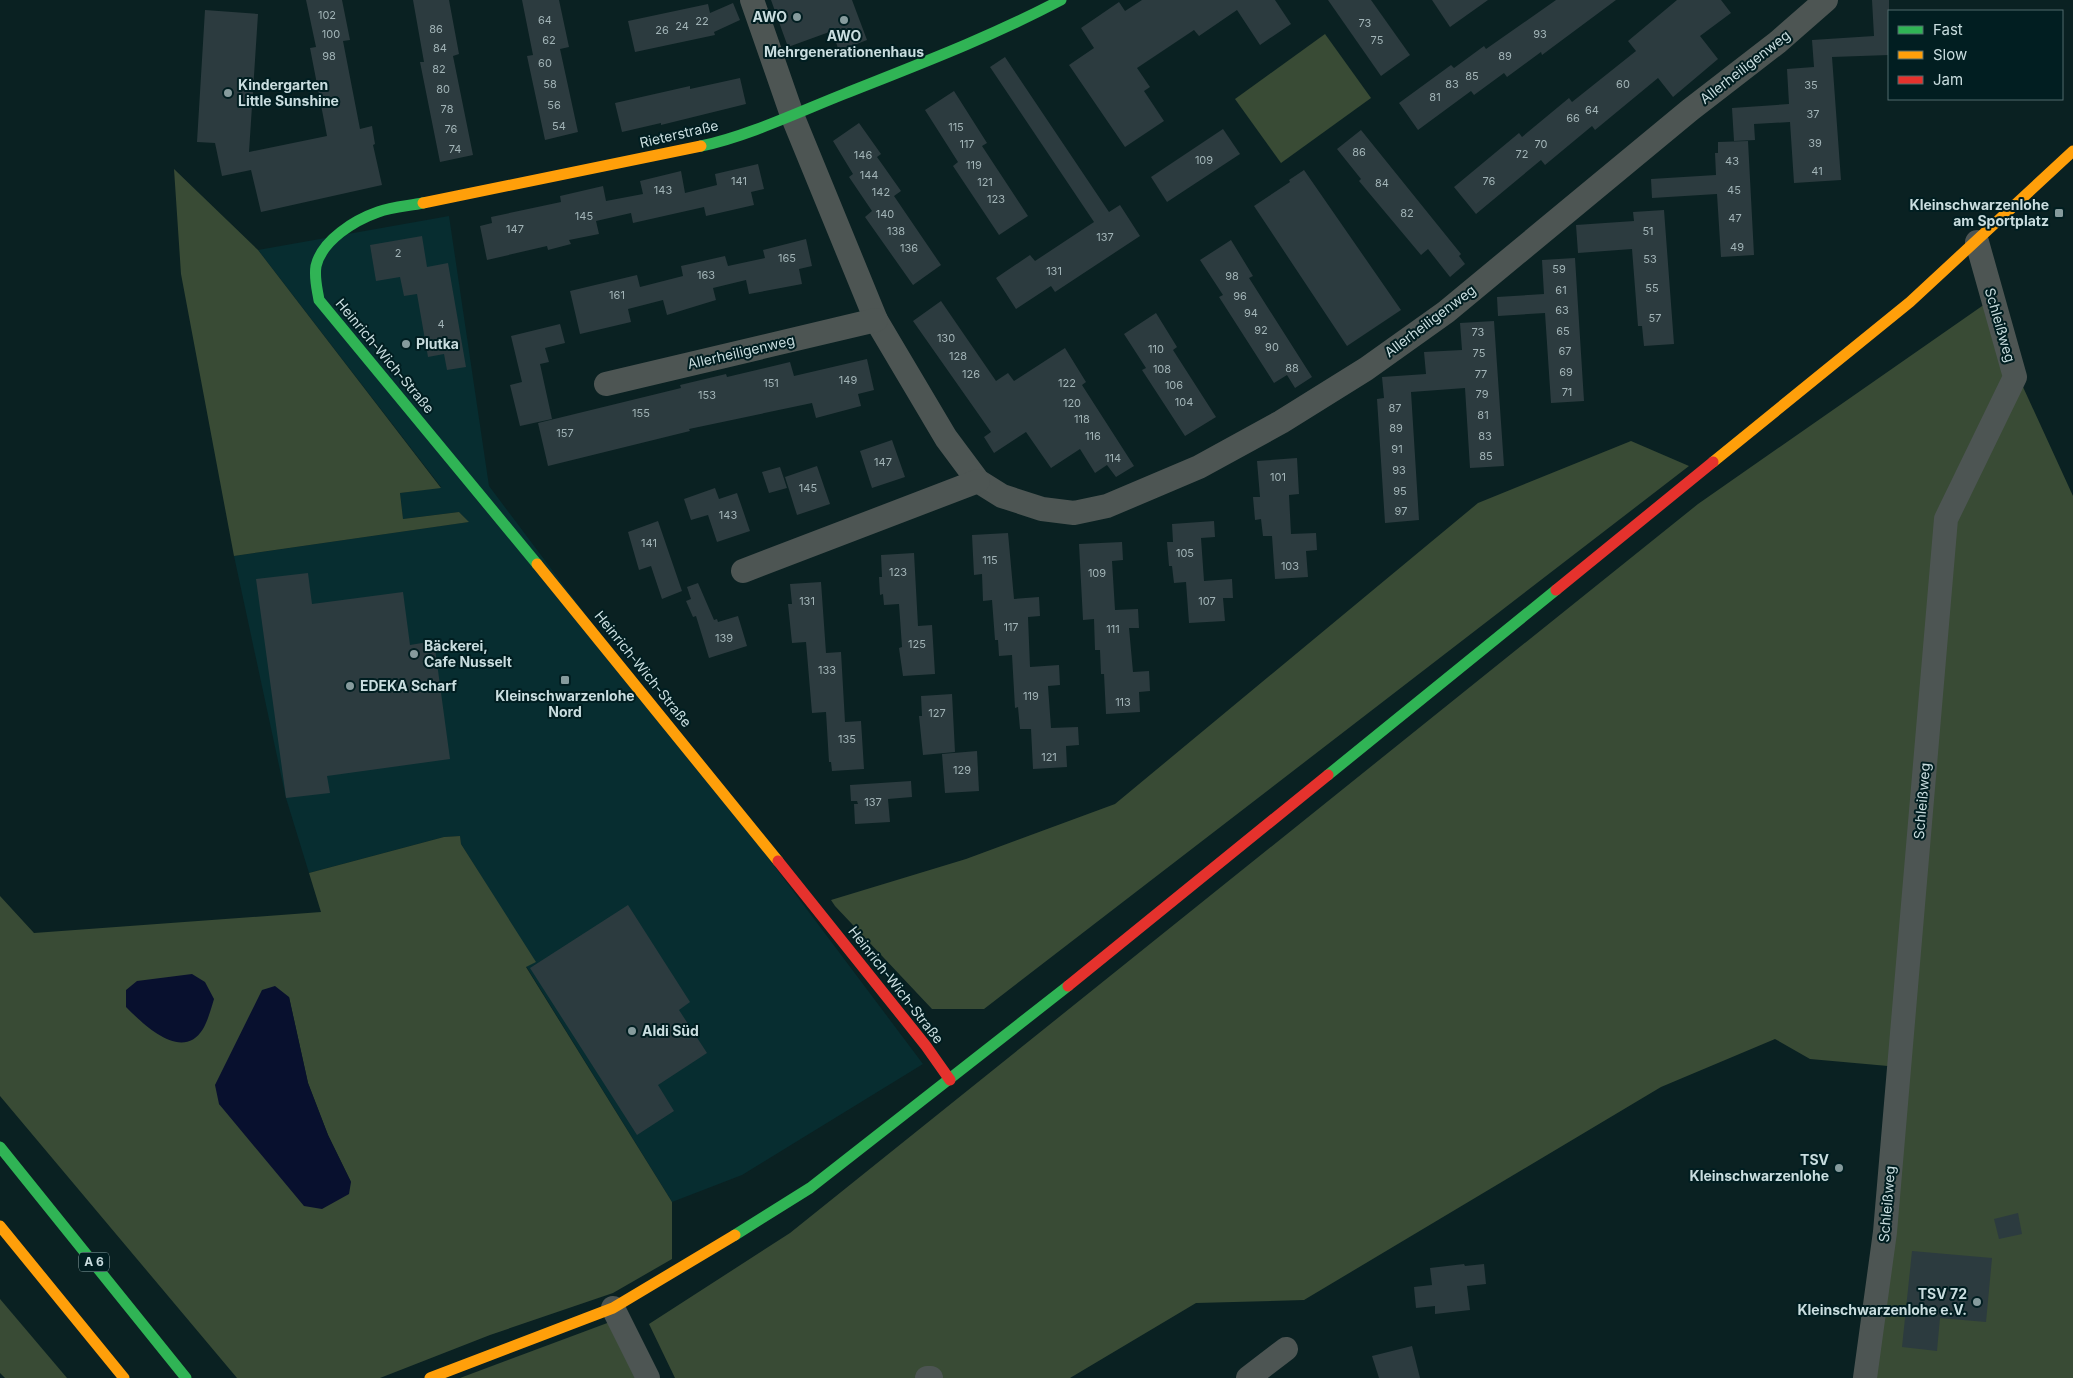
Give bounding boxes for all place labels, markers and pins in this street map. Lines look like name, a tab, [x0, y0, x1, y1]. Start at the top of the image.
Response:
place label: AWO	[753, 8, 787, 25]
marker: AWO	[791, 11, 803, 23]
marker: AWO Mehrgenerationenhaus	[838, 14, 850, 26]
place label: AWO Mehrgenerationenhaus	[764, 27, 924, 60]
place label: Kindergarten Little Sunshine	[238, 76, 339, 109]
marker: Kindergarten Little Sunshine	[222, 87, 234, 99]
place label: Kleinschwarzenlohe am Sportplatz	[1910, 196, 2049, 229]
marker: Kleinschwarzenlohe am Sportplatz	[2053, 207, 2065, 219]
place label: Plutka	[416, 335, 459, 352]
marker: Plutka	[400, 338, 412, 350]
place label: Bäckerei, Cafe Nusselt	[424, 637, 512, 670]
marker: Bäckerei, Cafe Nusselt	[408, 648, 420, 660]
marker: Kleinschwarzenlohe Nord	[559, 674, 571, 686]
place label: EDEKA Scharf	[360, 677, 457, 694]
marker: EDEKA Scharf	[344, 680, 356, 692]
place label: Kleinschwarzenlohe Nord	[495, 687, 635, 720]
place label: Aldi Süd	[642, 1022, 699, 1039]
marker: Aldi Süd	[626, 1025, 638, 1037]
place label: TSV Kleinschwarzenlohe	[1690, 1151, 1830, 1184]
marker: TSV Kleinschwarzenlohe	[1833, 1162, 1845, 1174]
place label: TSV 72 Kleinschwarzenlohe e.V.	[1797, 1285, 1967, 1318]
marker: TSV 72 Kleinschwarzenlohe e.V.	[1971, 1296, 1983, 1308]

